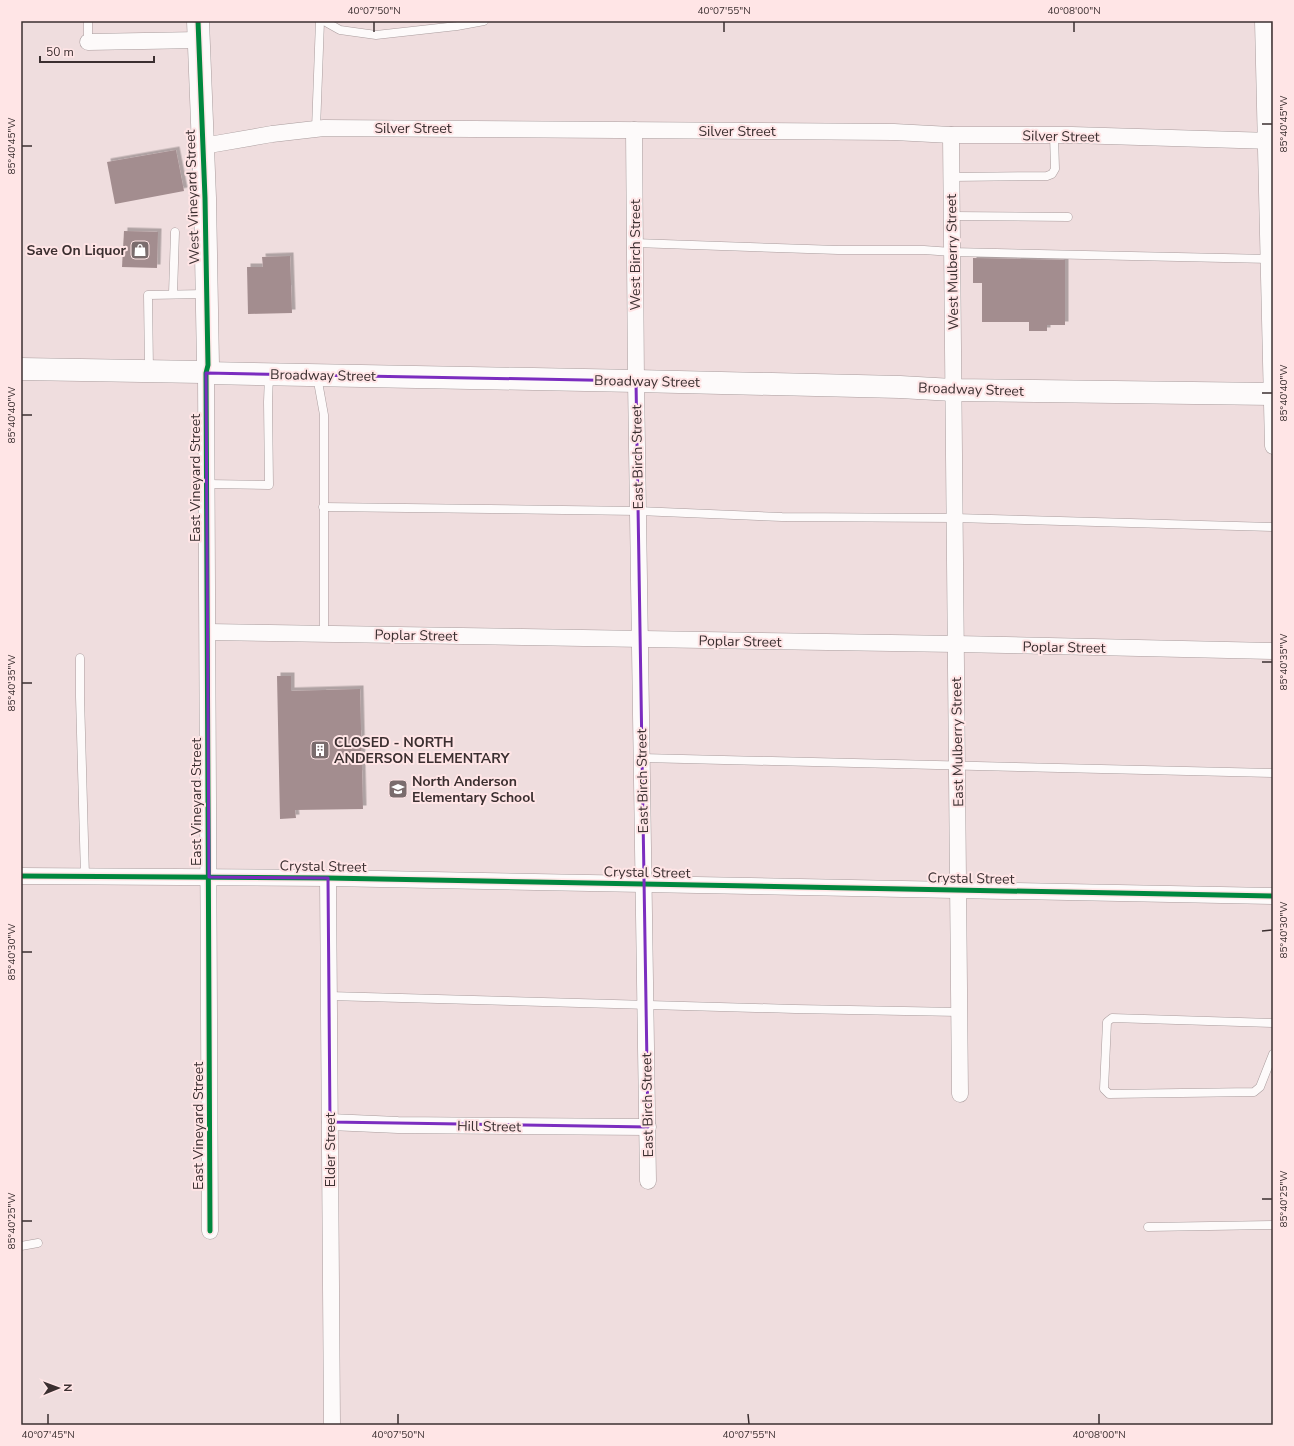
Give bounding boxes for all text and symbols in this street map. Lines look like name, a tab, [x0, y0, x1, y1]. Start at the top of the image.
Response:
text: 40°07'50"N	[347, 4, 401, 18]
text: 40°07'55"N	[697, 4, 751, 18]
text: 40°08'00"N	[1047, 4, 1101, 18]
scale bar	[40, 38, 154, 64]
text: 50 m	[46, 44, 74, 60]
text: 85°40'45"W	[1277, 96, 1291, 152]
text: 85°40'45"W	[5, 118, 19, 174]
street label: Silver Street	[374, 119, 452, 138]
street label: Silver Street	[698, 122, 776, 141]
street label: Silver Street	[1022, 126, 1100, 147]
street label: West Vineyard Street	[181, 129, 204, 265]
street label: West Mulberry Street	[942, 194, 963, 330]
street label: West Birch Street	[626, 199, 645, 311]
shop icon: Save On Liquor	[129, 239, 151, 261]
place label: Save On Liquor	[27, 241, 127, 260]
street label: Broadway Street	[270, 365, 376, 386]
text: 85°40'40"W	[1277, 365, 1291, 421]
street label: Broadway Street	[594, 371, 700, 392]
street label: Broadway Street	[918, 378, 1024, 401]
text: 85°40'40"W	[5, 387, 19, 443]
street label: East Birch Street	[627, 404, 648, 509]
street label: East Vineyard Street	[186, 414, 205, 542]
street label: Poplar Street	[374, 625, 458, 646]
street label: Poplar Street	[698, 631, 782, 652]
text: 85°40'35"W	[1277, 634, 1291, 690]
street label: Poplar Street	[1022, 637, 1106, 658]
text: 85°40'35"W	[5, 655, 19, 711]
street label: East Mulberry Street	[947, 677, 968, 807]
street label: East Birch Street	[632, 728, 653, 833]
place label: CLOSED - NORTH ANDERSON ELEMENTARY	[334, 733, 510, 768]
street label: East Vineyard Street	[187, 738, 206, 866]
building icon: CLOSED - NORTH ANDERSON ELEMENTARY	[309, 739, 331, 761]
place label: North Anderson Elementary School	[412, 772, 535, 807]
school or university icon: North Anderson Elementary School	[387, 778, 409, 800]
street label: Crystal Street	[279, 856, 367, 877]
street label: Crystal Street	[603, 862, 691, 883]
street label: Crystal Street	[927, 868, 1015, 889]
text: 85°40'30"W	[1277, 902, 1291, 958]
text: 85°40'30"W	[5, 924, 19, 980]
street label: East Birch Street	[637, 1052, 658, 1157]
street label: East Vineyard Street	[189, 1062, 208, 1190]
street label: Elder Street	[321, 1113, 340, 1187]
street label: Hill Street	[457, 1116, 521, 1137]
text: 85°40'25"W	[1277, 1171, 1291, 1227]
text: 85°40'25"W	[5, 1193, 19, 1249]
north arrow	[38, 1368, 78, 1408]
text: N	[60, 1384, 75, 1392]
text: 40°07'45"N	[21, 1428, 75, 1442]
text: 40°07'50"N	[371, 1428, 425, 1442]
text: 40°07'55"N	[722, 1428, 776, 1442]
text: 40°08'00"N	[1072, 1428, 1126, 1442]

